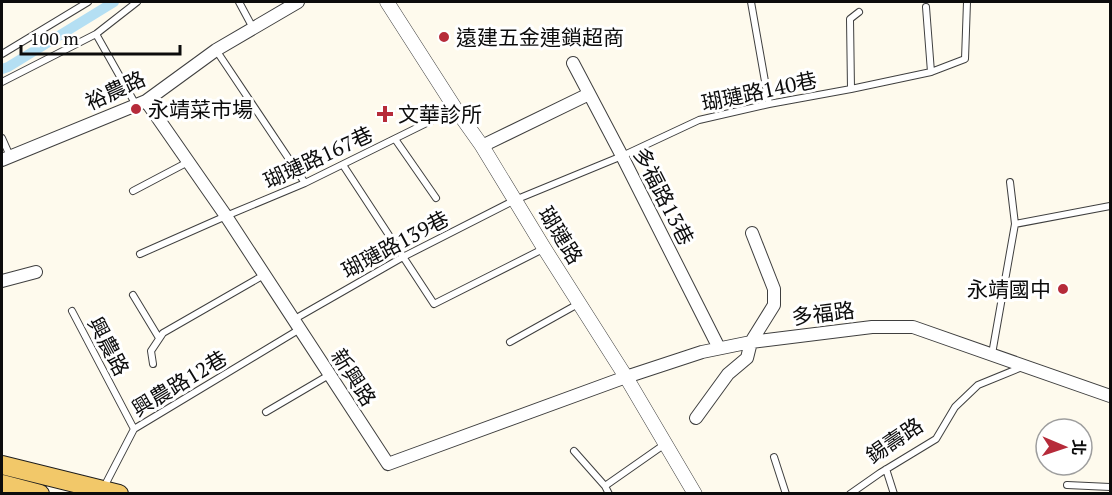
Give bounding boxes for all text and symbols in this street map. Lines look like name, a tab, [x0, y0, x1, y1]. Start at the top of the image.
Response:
scale bar	[21, 18, 180, 56]
place label: 遠建五金連鎖超商	[456, 23, 624, 51]
text: 100 m	[30, 26, 79, 50]
marker: 遠建五金連鎖超商	[437, 30, 451, 44]
street label: 裕農路	[81, 64, 149, 116]
street label: 瑚璉路140巷	[699, 65, 819, 117]
place label: 永靖菜市場	[148, 95, 253, 123]
place label: 文華診所	[398, 100, 482, 128]
marker: 永靖菜市場	[129, 102, 143, 116]
marker: 文華診所	[376, 105, 394, 123]
street label: 瑚璉路167巷	[259, 119, 377, 195]
street label: 多福路13巷	[627, 142, 701, 250]
street label: 瑚璉路	[532, 201, 590, 269]
street label: 瑚璉路139巷	[337, 204, 453, 284]
place label: 永靖國中	[967, 275, 1051, 303]
marker: 永靖國中	[1056, 282, 1070, 296]
street label: 多福路	[790, 295, 856, 331]
street label: 興農路	[82, 312, 136, 380]
street label: 新興路	[325, 343, 383, 411]
street label: 興農路12巷	[126, 344, 232, 422]
street label: 錫壽路	[860, 411, 928, 469]
north arrow	[1034, 417, 1094, 477]
text: 北	[1068, 439, 1090, 456]

